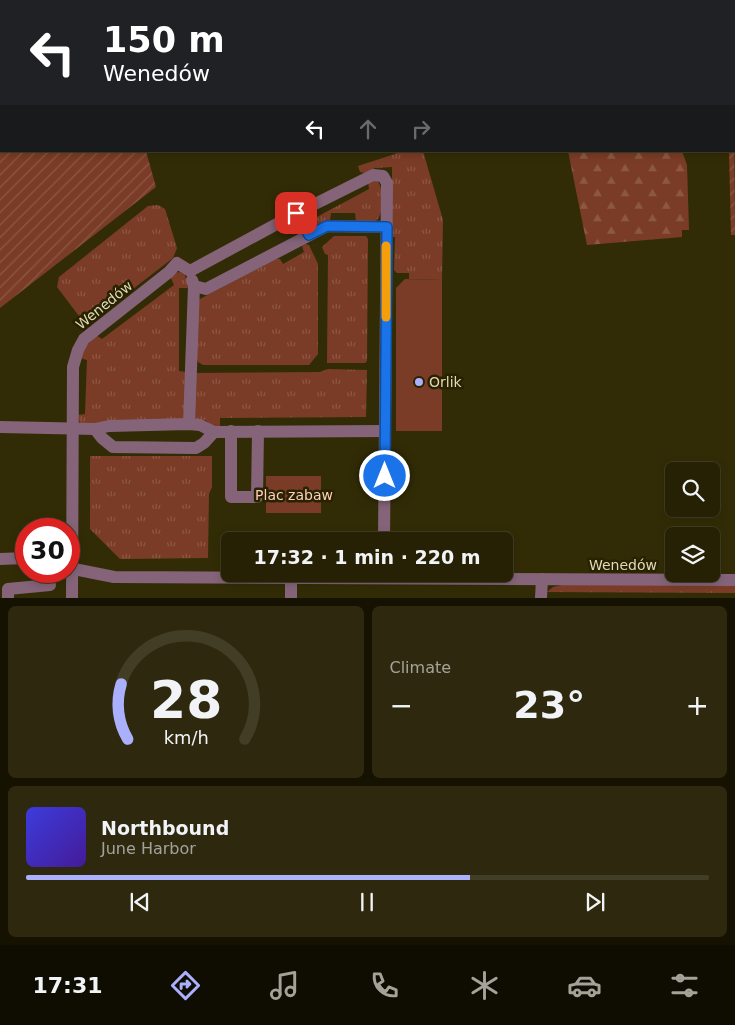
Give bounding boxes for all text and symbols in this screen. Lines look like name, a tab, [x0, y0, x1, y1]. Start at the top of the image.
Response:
icon: left	[20, 20, 85, 85]
text: 150 m	[103, 20, 225, 60]
text: Wenedów	[103, 61, 210, 86]
icon: left	[301, 115, 329, 143]
icon: ahead	[354, 115, 382, 143]
icon: right	[407, 115, 435, 143]
pin	[275, 192, 317, 234]
icon: arrive	[282, 199, 310, 227]
street label: Wenedów	[73, 277, 135, 333]
place label: Orlik	[429, 374, 463, 390]
marker: Orlik	[413, 376, 425, 388]
position arrow	[358, 449, 410, 501]
map controls	[665, 462, 720, 582]
button: search	[665, 462, 720, 517]
park label: Plac zabaw	[255, 487, 333, 503]
speed limit sign: 30	[15, 518, 80, 583]
button: layers	[665, 527, 720, 582]
text: 17:32 · 1 min · 220 m	[253, 546, 481, 568]
street label: Wenedów	[589, 557, 657, 573]
text: Climate	[390, 658, 451, 677]
text: 28	[150, 670, 222, 730]
text: 23°	[513, 683, 585, 727]
text: −	[390, 689, 413, 722]
text: +	[686, 689, 709, 722]
text: km/h	[163, 727, 208, 748]
text: Northbound	[101, 817, 229, 839]
text: June Harbor	[101, 839, 196, 858]
icon: previous	[126, 888, 154, 916]
icon: pause	[353, 888, 381, 916]
icon: next	[581, 888, 609, 916]
icon: directions	[168, 968, 203, 1003]
icon: music	[267, 968, 302, 1003]
icon: phone	[367, 968, 402, 1003]
icon: climate	[467, 968, 502, 1003]
icon: car	[567, 968, 602, 1003]
icon: filters	[667, 968, 702, 1003]
text: 17:31	[32, 973, 103, 998]

